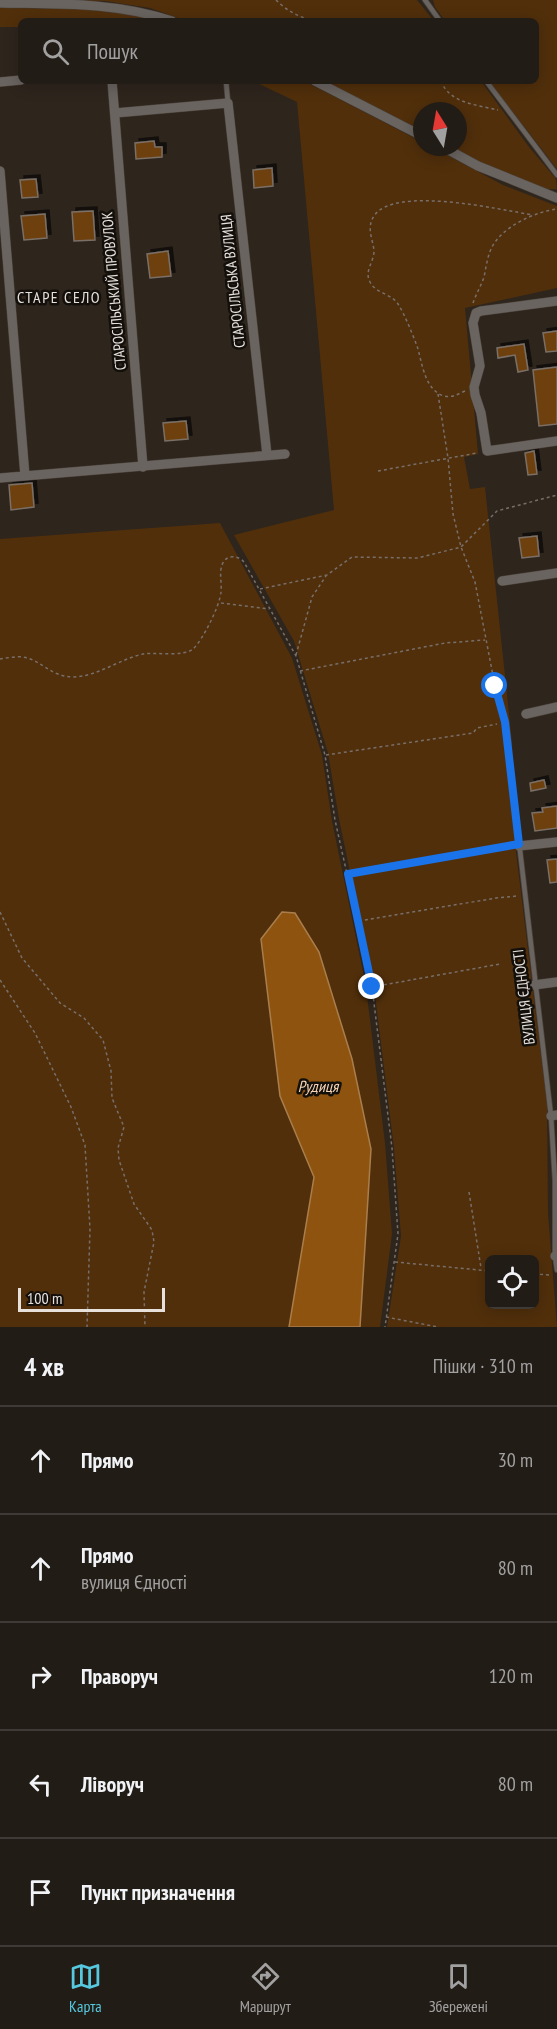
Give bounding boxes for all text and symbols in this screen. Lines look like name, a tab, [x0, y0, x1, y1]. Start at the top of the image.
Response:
search box	[18, 18, 539, 84]
icon: search	[39, 35, 72, 68]
text: Пошук	[87, 37, 138, 65]
north arrow	[413, 102, 467, 156]
street label: СТАРОСІЛЬСЬКИЙ ПРОВУЛОК	[97, 211, 130, 371]
street label: СТАРОСІЛЬСЬКА ВУЛИЦЯ	[216, 213, 249, 349]
district label: СТАРЕ СЕЛО	[17, 287, 101, 307]
route start	[481, 672, 507, 698]
street label: ВУЛИЦЯ ЄДНОСТІ	[508, 948, 539, 1046]
route end	[358, 973, 384, 999]
water label: Рудиця	[298, 1076, 340, 1096]
map controls	[485, 1255, 539, 1309]
button: locate	[485, 1255, 539, 1309]
scale bar	[18, 1285, 165, 1312]
text: 100 m	[27, 1288, 62, 1308]
text: 4 хв	[24, 1350, 64, 1383]
text: Пішки · 310 m	[433, 1353, 533, 1379]
icon: ahead	[24, 1444, 57, 1477]
text: Прямо	[81, 1446, 134, 1474]
text: 30 m	[498, 1447, 533, 1473]
text: Прямо	[81, 1541, 134, 1569]
icon: ahead	[24, 1552, 57, 1585]
text: 80 m	[498, 1555, 533, 1581]
text: вулиця Єдності	[81, 1569, 187, 1595]
icon: right	[24, 1660, 57, 1693]
text: Праворуч	[81, 1662, 158, 1690]
text: 120 m	[489, 1663, 533, 1689]
icon: left	[24, 1768, 57, 1801]
text: Ліворуч	[81, 1770, 144, 1798]
text: 80 m	[498, 1771, 533, 1797]
icon: arrive	[24, 1876, 57, 1909]
text: Пункт призначення	[81, 1878, 235, 1906]
tab: Карта	[69, 1960, 102, 2016]
tab: Маршрут	[240, 1960, 291, 2016]
tab: Збережені	[429, 1960, 488, 2016]

